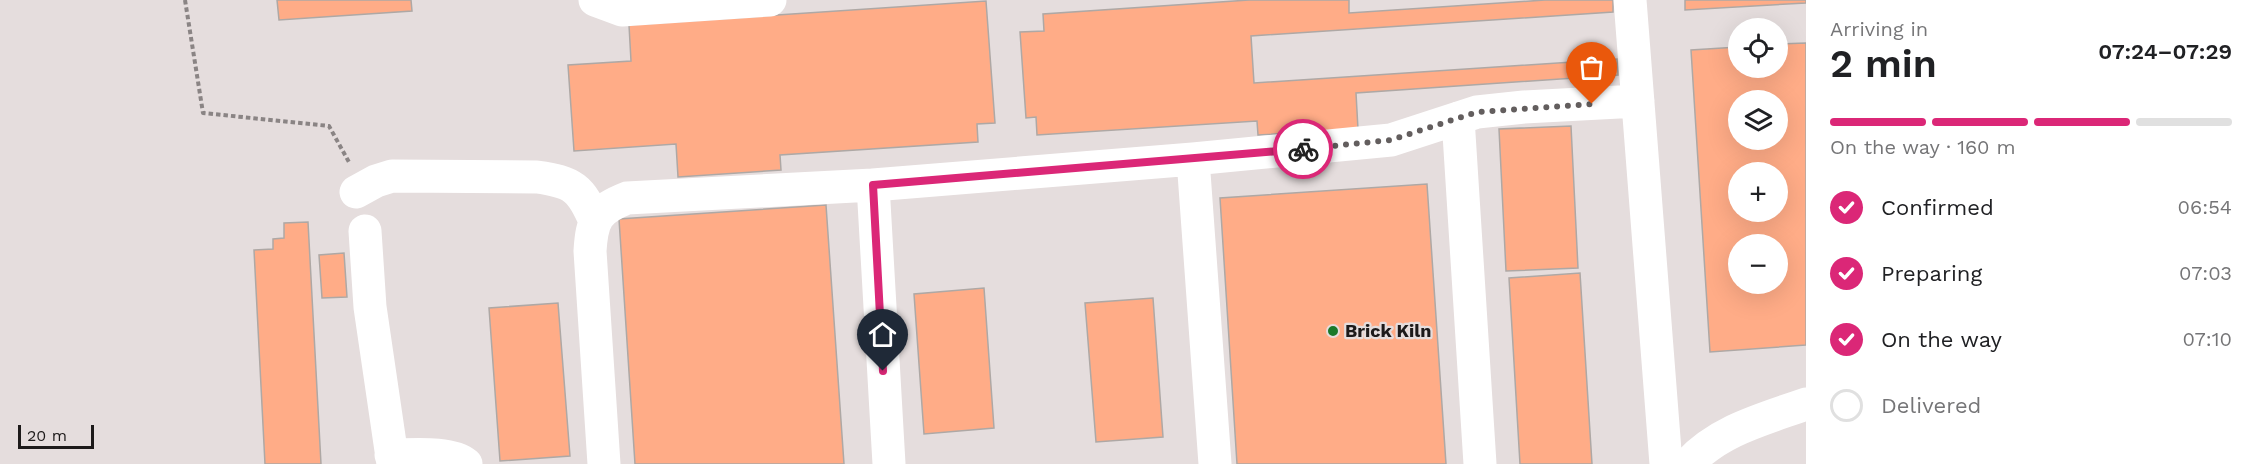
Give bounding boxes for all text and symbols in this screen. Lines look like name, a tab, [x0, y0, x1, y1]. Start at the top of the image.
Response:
text: Arriving in	[1830, 17, 1928, 41]
map controls	[1728, 18, 1788, 294]
button: locate	[1728, 18, 1788, 78]
text: 07:24–07:29	[2098, 39, 2232, 64]
text: 2 min	[1830, 41, 1937, 86]
pin	[1566, 42, 1617, 104]
icon: bag	[1575, 51, 1608, 84]
button: layers	[1728, 90, 1788, 150]
courier	[1273, 119, 1333, 179]
icon: bike	[1287, 133, 1320, 166]
text: On the way · 160 m	[1830, 135, 2015, 159]
button: +	[1728, 162, 1788, 222]
icon: check	[1830, 191, 1863, 224]
text: Confirmed	[1881, 195, 1994, 220]
text: 06:54	[2178, 195, 2232, 219]
button: −	[1728, 234, 1788, 294]
icon: check	[1830, 257, 1863, 290]
text: Preparing	[1881, 261, 1982, 286]
text: 07:03	[2179, 261, 2232, 285]
pin	[857, 309, 908, 371]
icon: home	[866, 318, 899, 351]
place label: Brick Kiln	[1345, 320, 1431, 341]
icon: check	[1830, 323, 1863, 356]
marker: Brick Kiln	[1326, 324, 1340, 338]
text: On the way	[1881, 327, 2002, 352]
text: 07:10	[2183, 327, 2232, 351]
text: Delivered	[1881, 393, 1981, 418]
scale bar	[18, 422, 94, 450]
text: 20 m	[27, 426, 67, 445]

